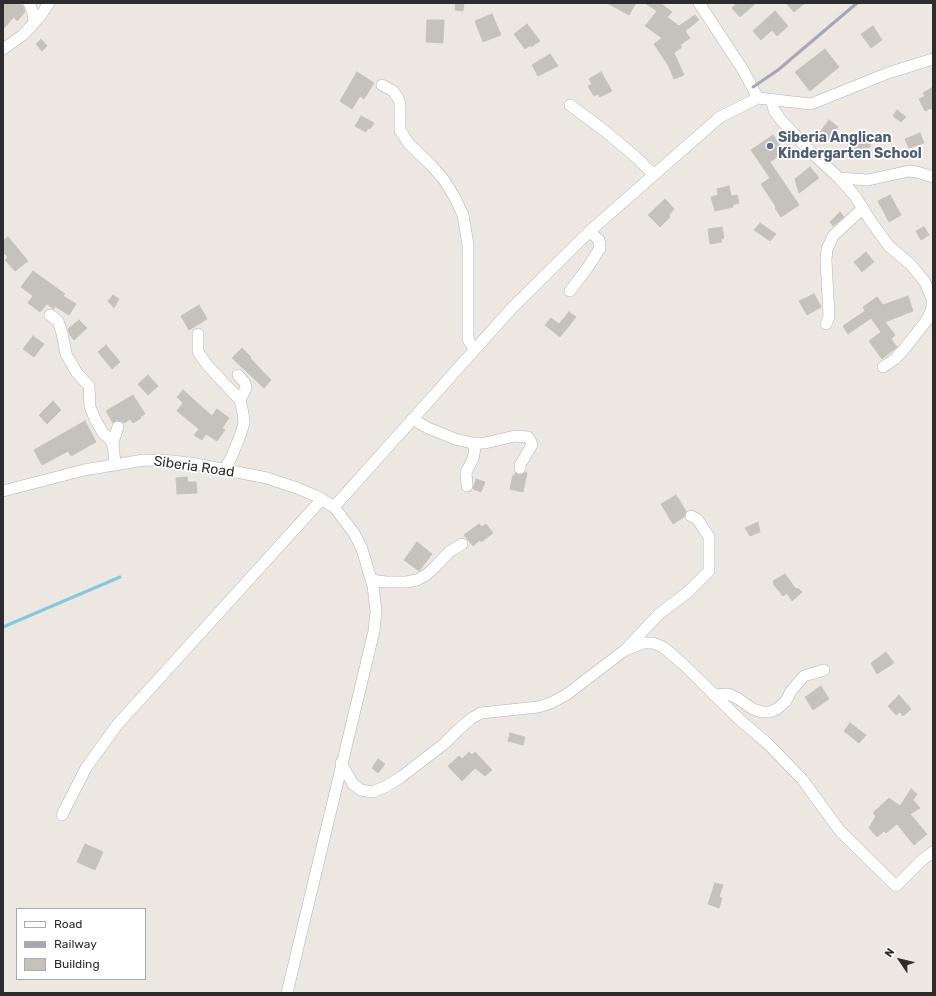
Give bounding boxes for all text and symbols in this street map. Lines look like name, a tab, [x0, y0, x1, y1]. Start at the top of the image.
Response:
place label: Siberia Anglican Kindergarten School	[778, 130, 922, 162]
marker: Siberia Anglican Kindergarten School	[765, 141, 775, 151]
street label: Siberia Road	[153, 453, 235, 481]
legend	[16, 908, 146, 980]
text: Road	[54, 917, 82, 931]
text: Railway	[54, 937, 97, 951]
north arrow	[880, 940, 920, 980]
text: N	[882, 946, 897, 960]
text: Building	[54, 957, 100, 971]

